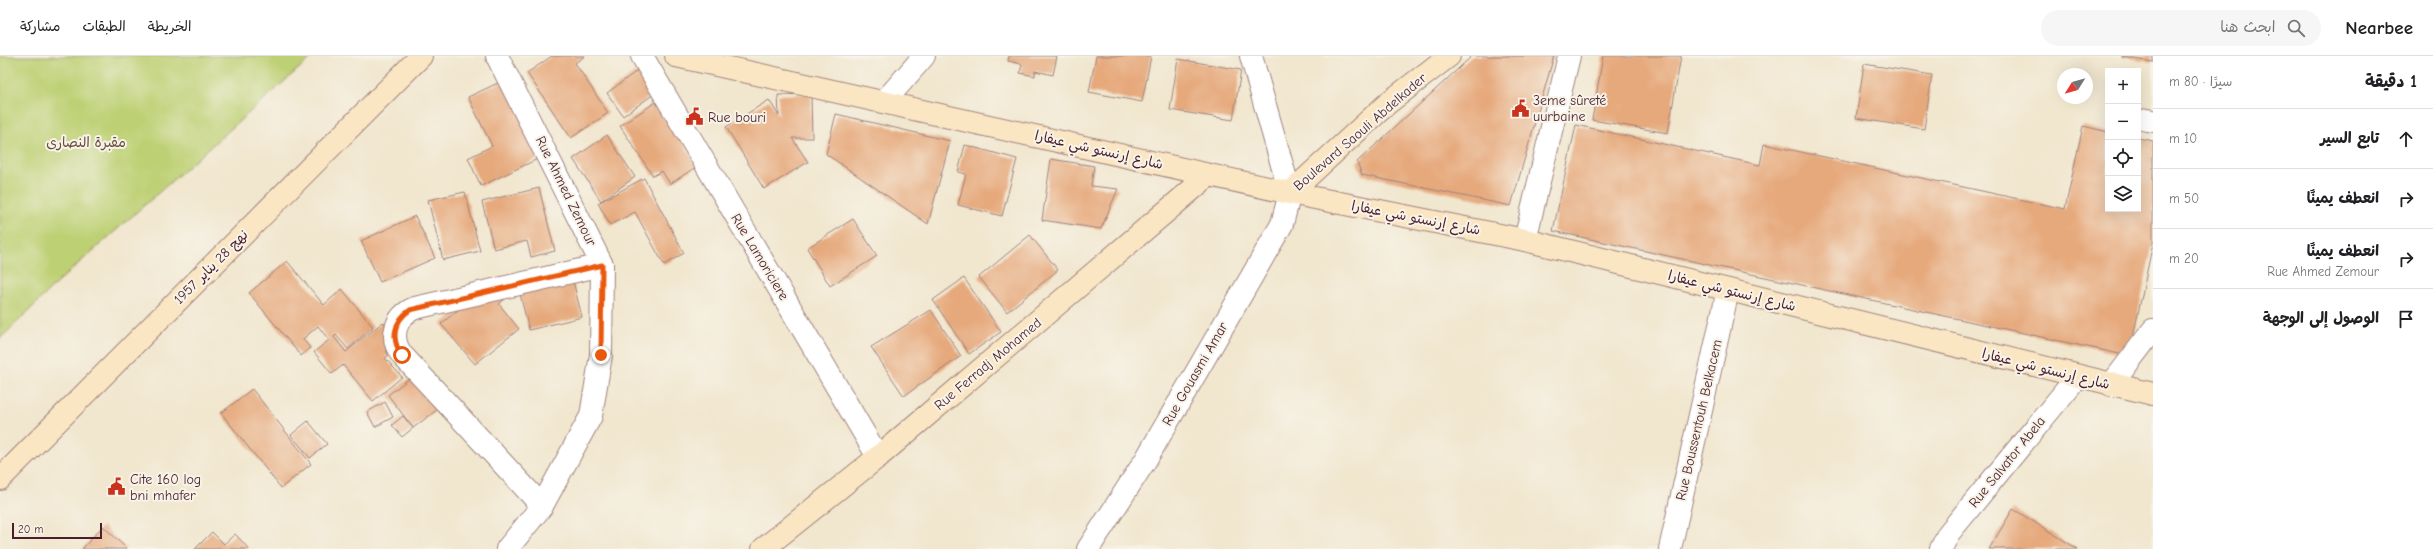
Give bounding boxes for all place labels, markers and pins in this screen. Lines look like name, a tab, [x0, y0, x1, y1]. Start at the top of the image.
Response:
place label: 3eme sûreté uurbaine	[1533, 92, 1606, 125]
public building icon: 3eme sûreté uurbaine	[1510, 98, 1530, 118]
public building icon: Rue bouri	[685, 107, 705, 127]
place label: Rue bouri	[708, 109, 766, 126]
place label: Cite 160 log bni mhafer	[130, 471, 201, 504]
public building icon: Cite 160 log bni mhafer	[107, 477, 127, 497]

